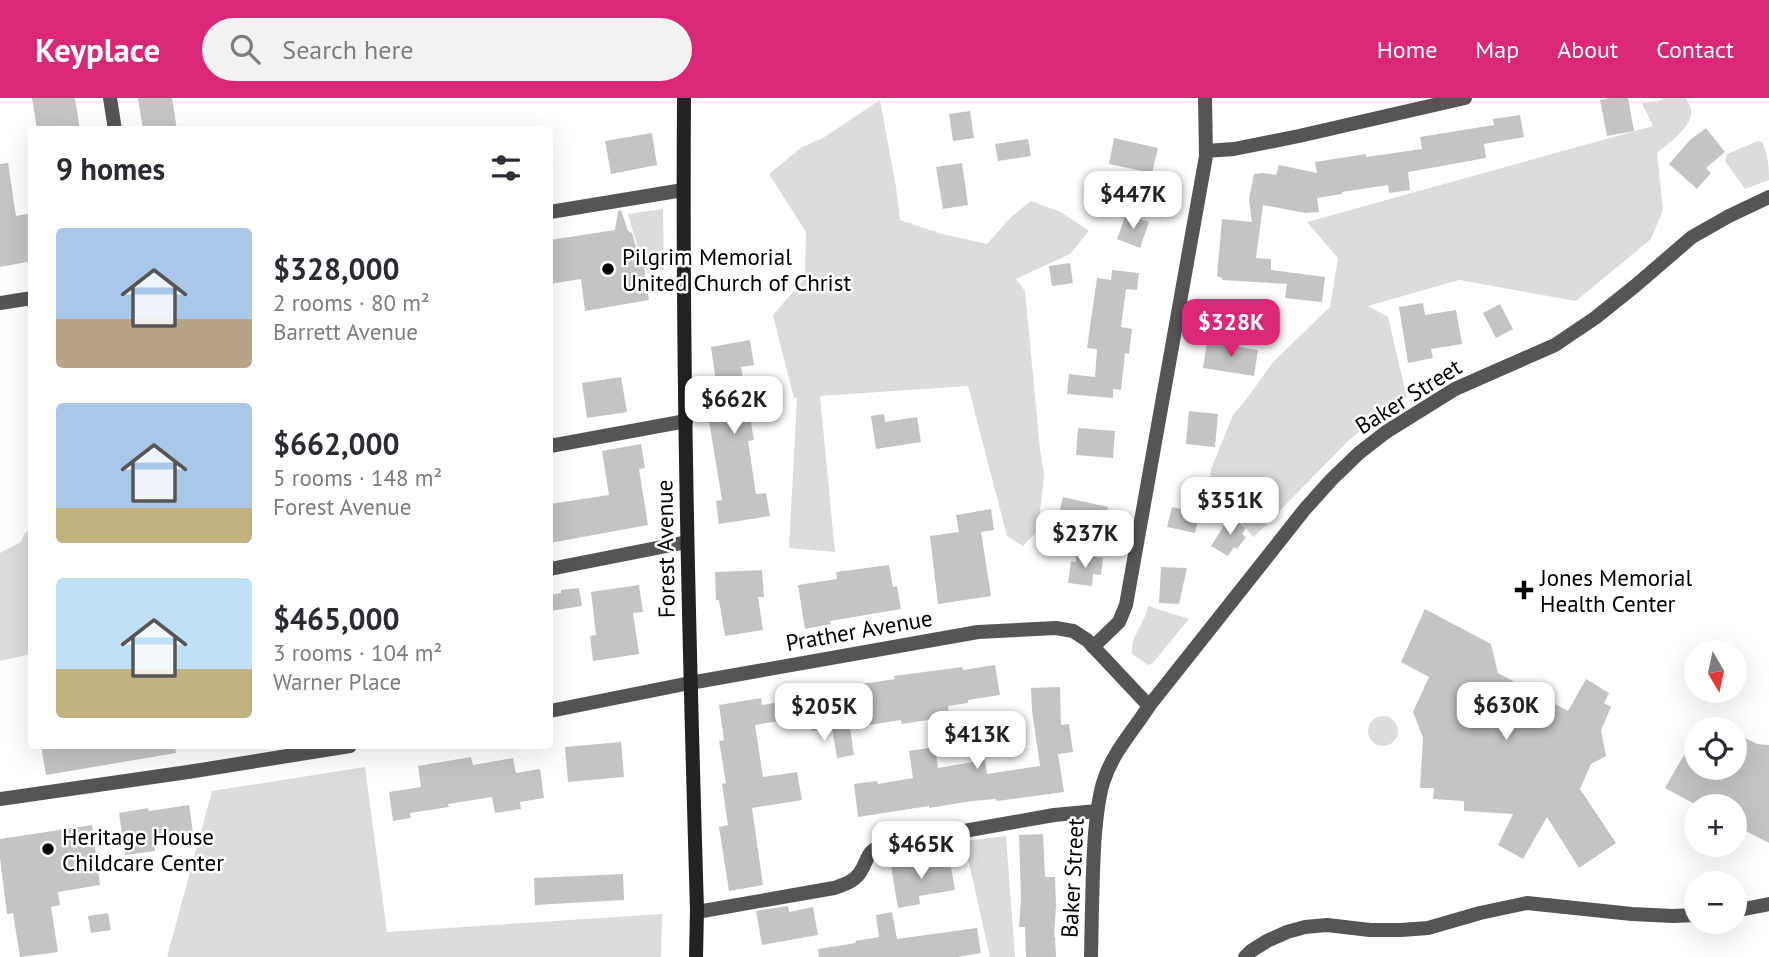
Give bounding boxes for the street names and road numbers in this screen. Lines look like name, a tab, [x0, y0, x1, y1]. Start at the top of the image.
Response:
street label: Baker Street	[1349, 352, 1467, 440]
street label: Forest Avenue	[649, 480, 681, 618]
street label: Prather Avenue	[783, 603, 935, 657]
street label: Baker Street	[1054, 817, 1090, 939]

